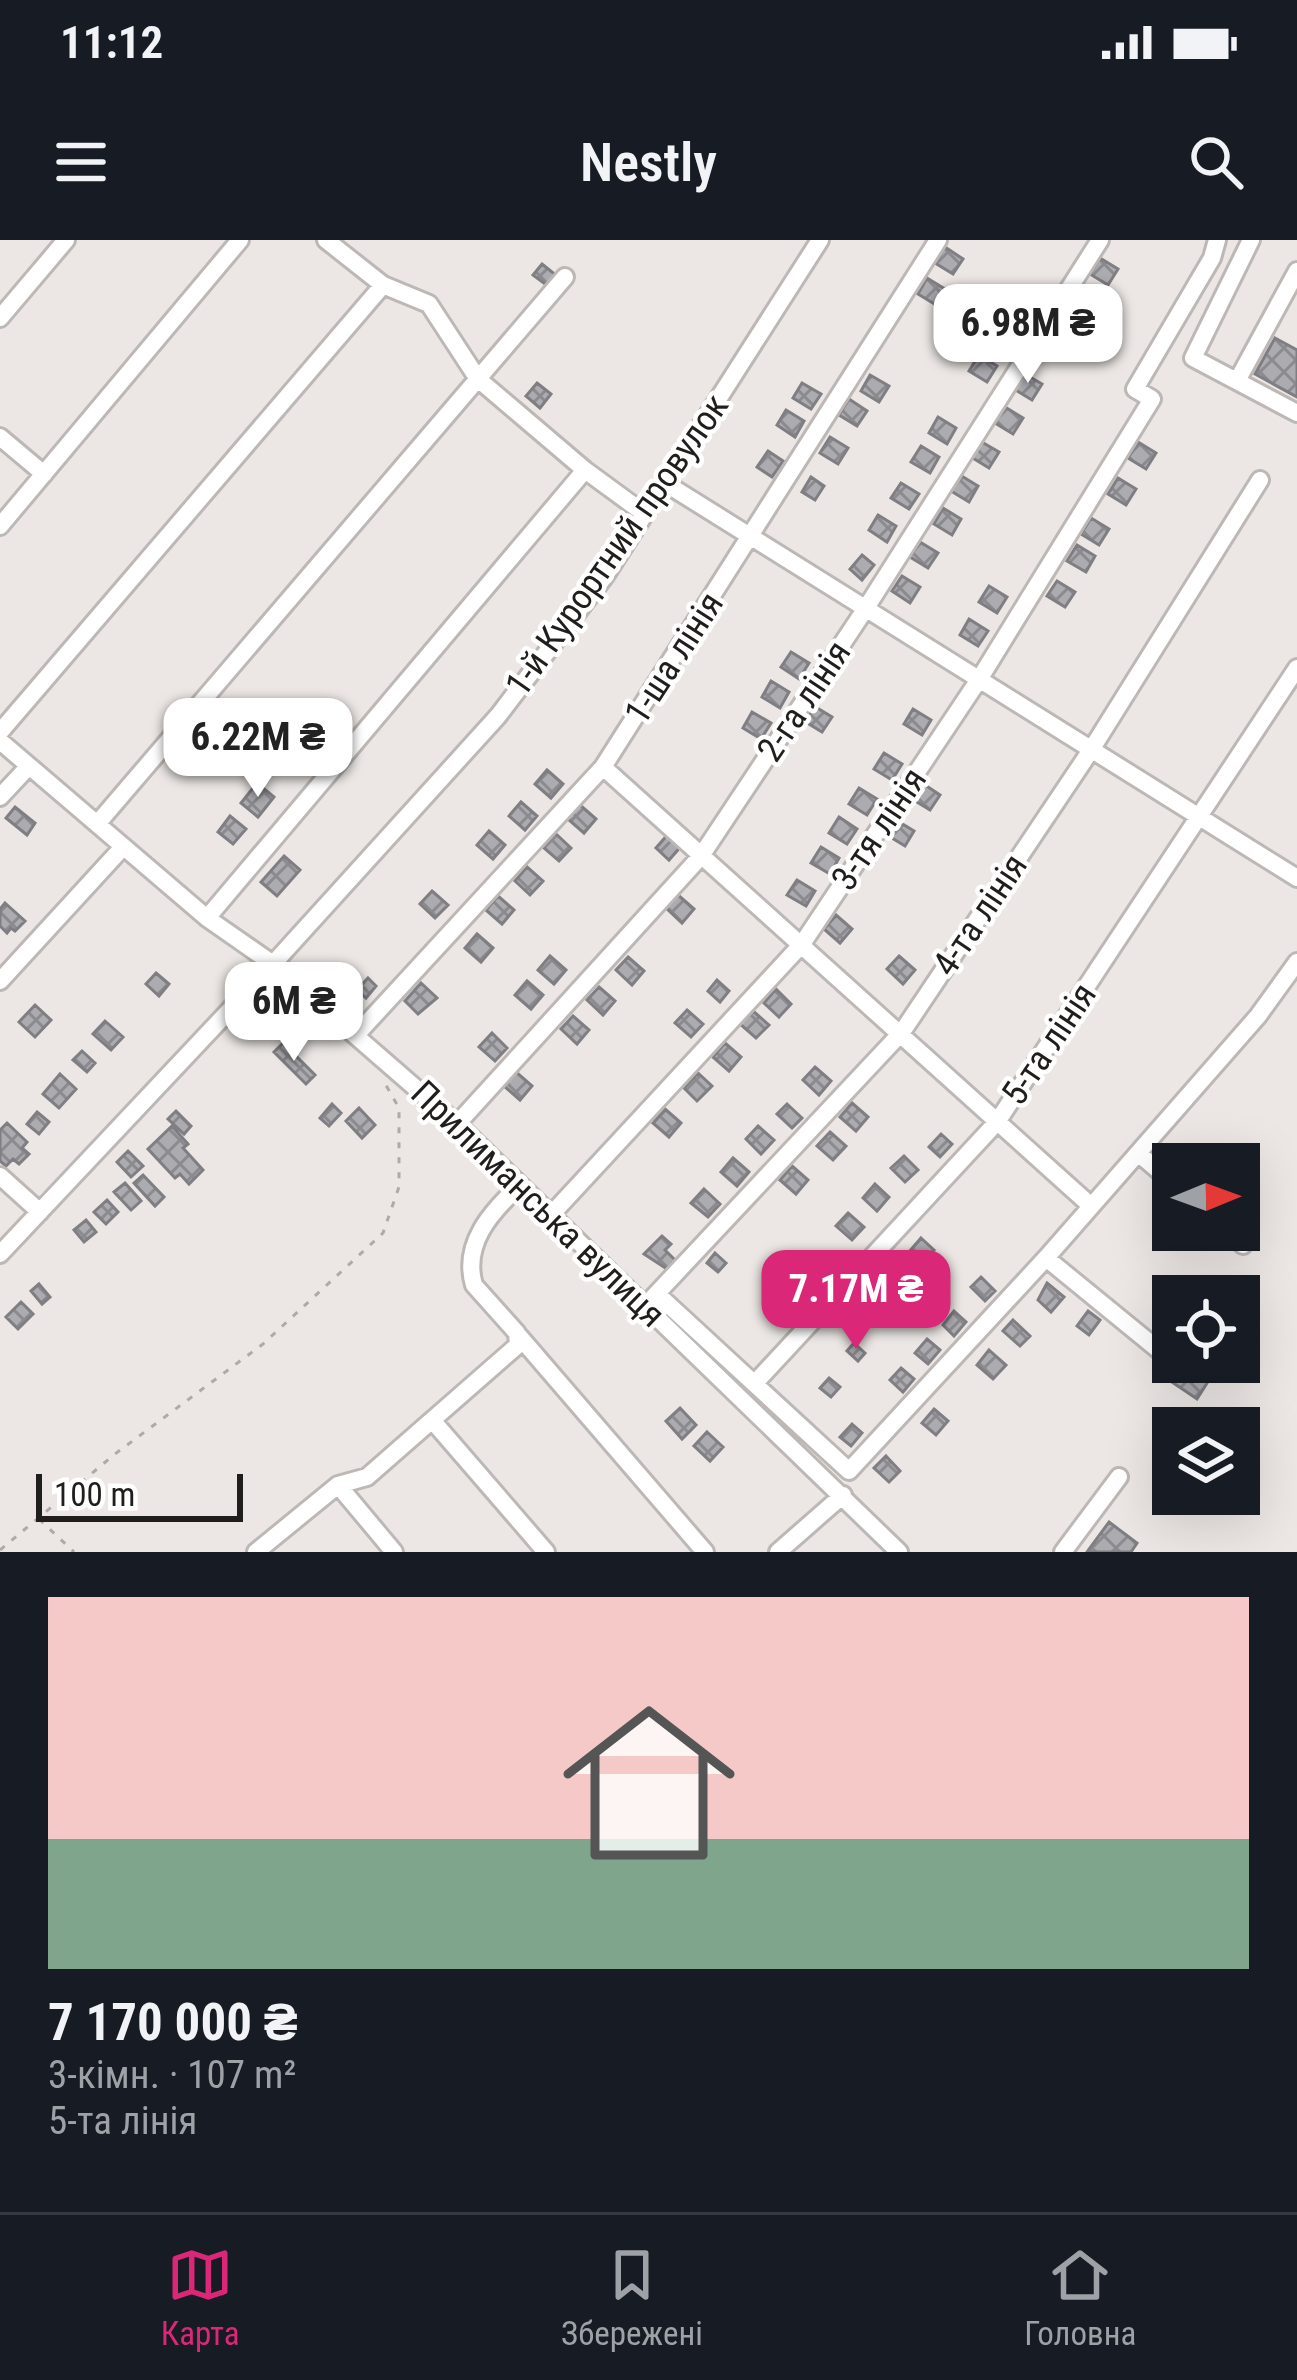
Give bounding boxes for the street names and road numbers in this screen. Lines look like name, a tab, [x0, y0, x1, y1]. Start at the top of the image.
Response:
street label: 1-й Курортний провулок	[497, 386, 737, 704]
street label: 1-ша лінія	[616, 584, 732, 732]
street label: 2-га лінія	[749, 633, 859, 769]
street label: 3-тя лінія	[823, 760, 935, 898]
street label: 4-та лінія	[924, 846, 1036, 984]
street label: 5-та лінія	[993, 975, 1105, 1113]
street label: Прилиманська вулиця	[403, 1072, 673, 1336]

